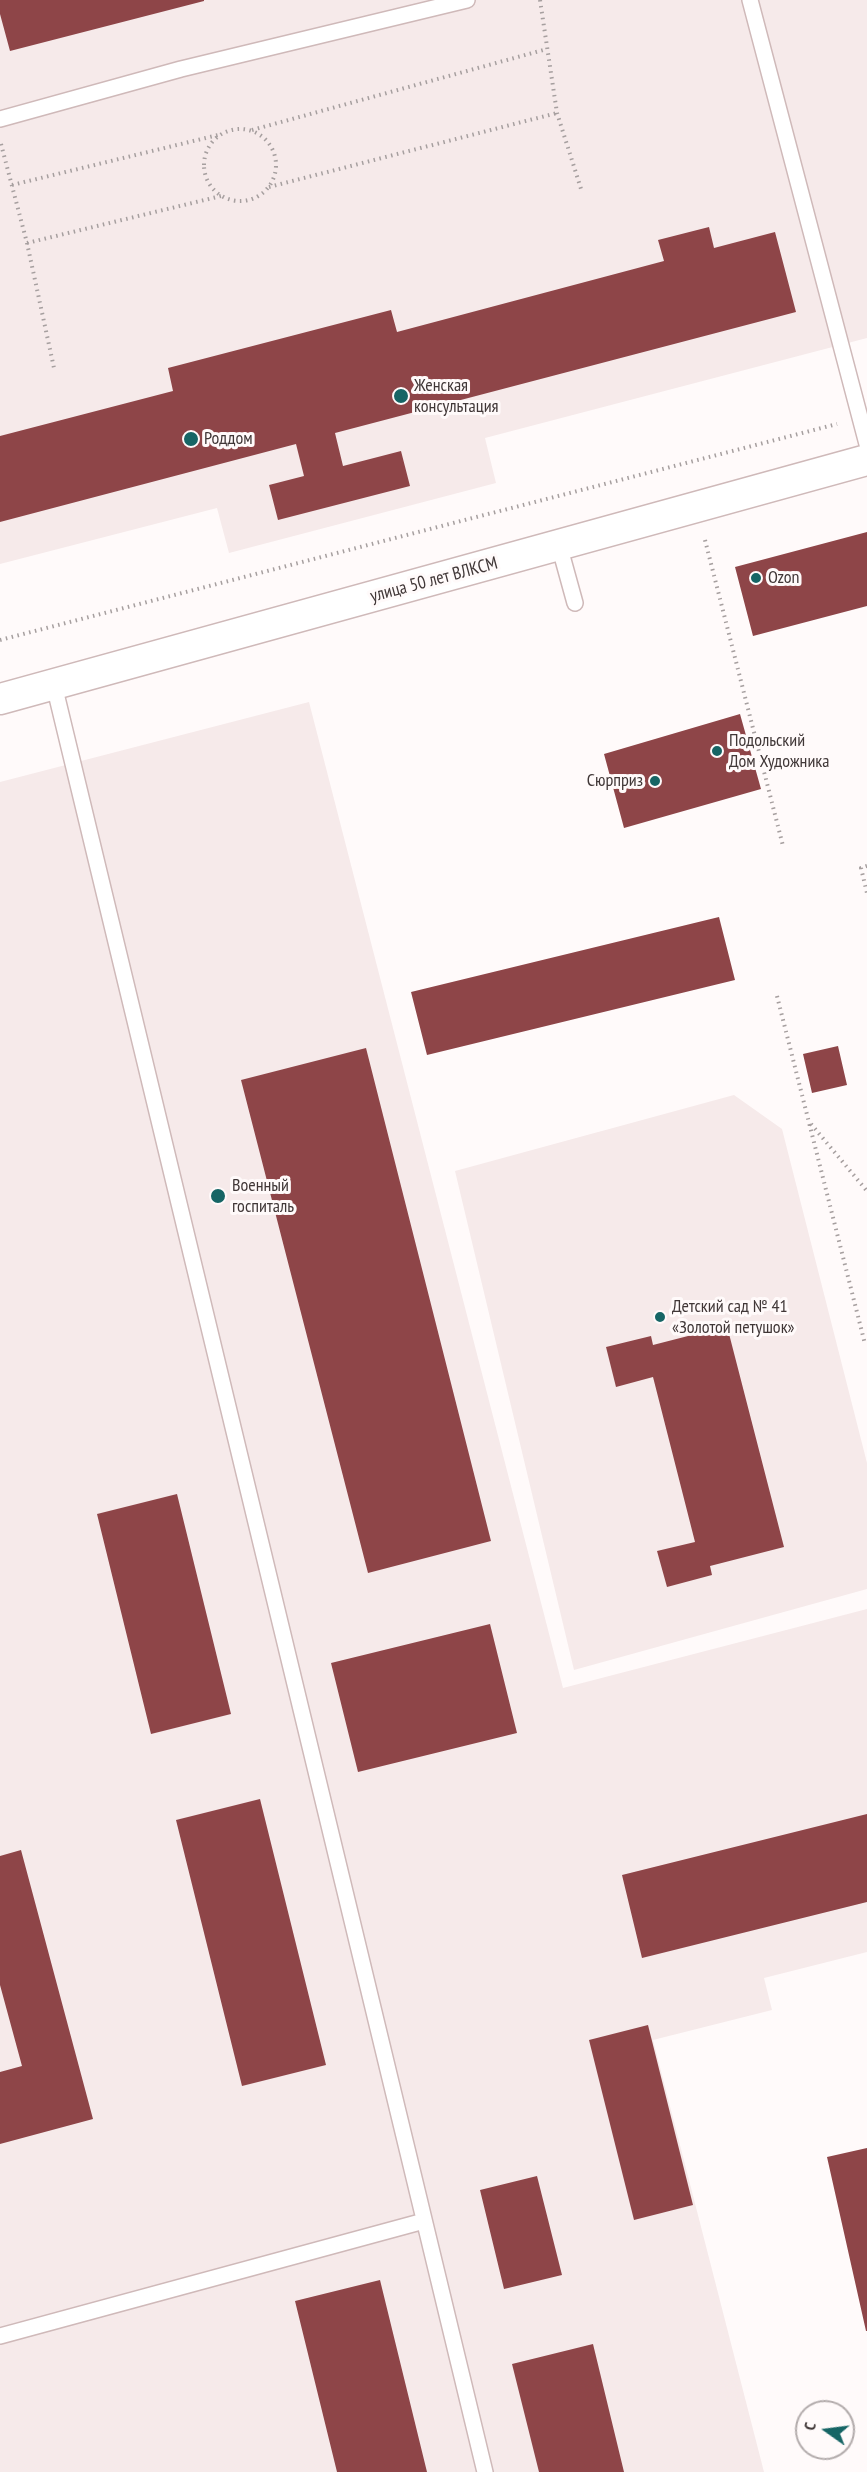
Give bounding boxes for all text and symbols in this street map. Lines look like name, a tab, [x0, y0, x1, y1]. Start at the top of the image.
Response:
place label: Женская консультация	[414, 375, 499, 418]
marker: Женская консультация	[392, 387, 410, 405]
place label: Роддом	[204, 428, 253, 450]
marker: Роддом	[182, 430, 200, 448]
street label: улица 50 лет ВЛКСМ	[368, 553, 500, 607]
place label: Ozon	[768, 567, 800, 589]
marker: Ozon	[749, 571, 763, 585]
place label: Подольский Дом Художника	[729, 730, 829, 772]
marker: Подольский Дом Художника	[710, 744, 724, 758]
place label: Сюрприз	[587, 770, 643, 792]
marker: Сюрприз	[648, 774, 662, 788]
place label: Военный госпиталь	[232, 1175, 294, 1218]
marker: Военный госпиталь	[209, 1187, 227, 1205]
place label: Детский сад № 41 «Золотой петушок»	[672, 1296, 795, 1338]
marker: Детский сад № 41 «Золотой петушок»	[653, 1310, 667, 1324]
north arrow	[795, 2400, 855, 2460]
text: С	[799, 2420, 820, 2432]

